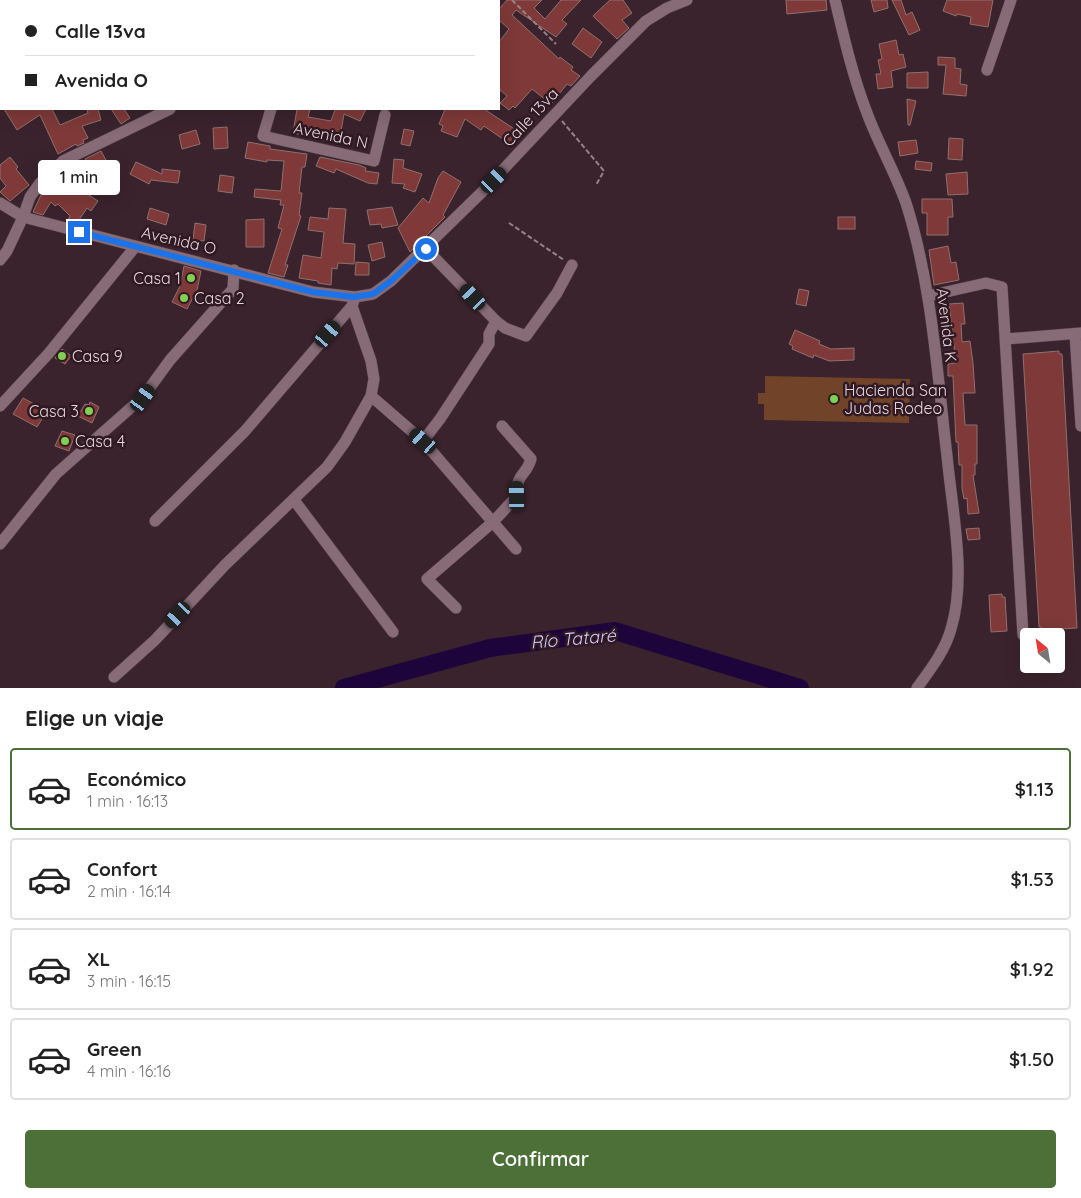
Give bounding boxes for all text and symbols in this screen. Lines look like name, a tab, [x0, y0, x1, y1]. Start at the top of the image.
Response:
text: Calle 13va	[55, 19, 146, 43]
text: Avenida O	[55, 68, 148, 92]
street label: Calle 13va	[498, 83, 562, 151]
street label: Avenida N	[292, 117, 370, 153]
callout: 1 min	[38, 160, 120, 194]
car	[478, 164, 509, 196]
text: 1 min	[60, 167, 98, 187]
route end	[68, 221, 90, 243]
street label: Avenida O	[140, 222, 218, 258]
route start	[415, 238, 437, 260]
place label: Casa 1	[133, 268, 181, 288]
marker: Casa 1	[185, 272, 197, 284]
car	[457, 281, 488, 313]
street label: Avenida K	[933, 287, 961, 363]
place label: Casa 2	[194, 288, 245, 308]
marker: Casa 2	[178, 292, 190, 304]
car	[312, 318, 343, 350]
place label: Casa 9	[72, 346, 123, 366]
marker: Casa 9	[56, 350, 68, 362]
place label: Hacienda San Judas Rodeo	[844, 380, 947, 418]
car	[128, 381, 157, 415]
marker: Hacienda San Judas Rodeo	[828, 393, 840, 405]
place label: Casa 3	[29, 401, 79, 421]
marker: Casa 3	[83, 405, 95, 417]
car	[406, 425, 439, 457]
place label: Casa 4	[75, 431, 125, 451]
marker: Casa 4	[59, 435, 71, 447]
car	[509, 481, 524, 511]
car	[162, 599, 193, 631]
water label: Río Tataré	[529, 623, 617, 654]
north arrow	[1020, 628, 1065, 672]
map controls	[1020, 628, 1065, 673]
text: Elige un viaje	[25, 704, 164, 732]
icon: car	[27, 767, 72, 812]
text: Económico	[87, 767, 186, 791]
text: $1.13	[1015, 777, 1054, 801]
text: 1 min · 16:13	[87, 791, 168, 811]
icon: car	[27, 857, 72, 902]
text: Confort	[87, 857, 158, 881]
text: $1.53	[1010, 867, 1054, 891]
text: 2 min · 16:14	[87, 881, 171, 901]
icon: car	[27, 947, 72, 992]
text: XL	[87, 947, 110, 971]
text: $1.92	[1010, 957, 1054, 981]
text: 3 min · 16:15	[87, 971, 171, 991]
icon: car	[27, 1037, 72, 1082]
text: Green	[87, 1037, 142, 1061]
text: $1.50	[1009, 1047, 1054, 1071]
text: 4 min · 16:16	[87, 1061, 171, 1081]
button: Confirmar	[25, 1130, 1056, 1188]

